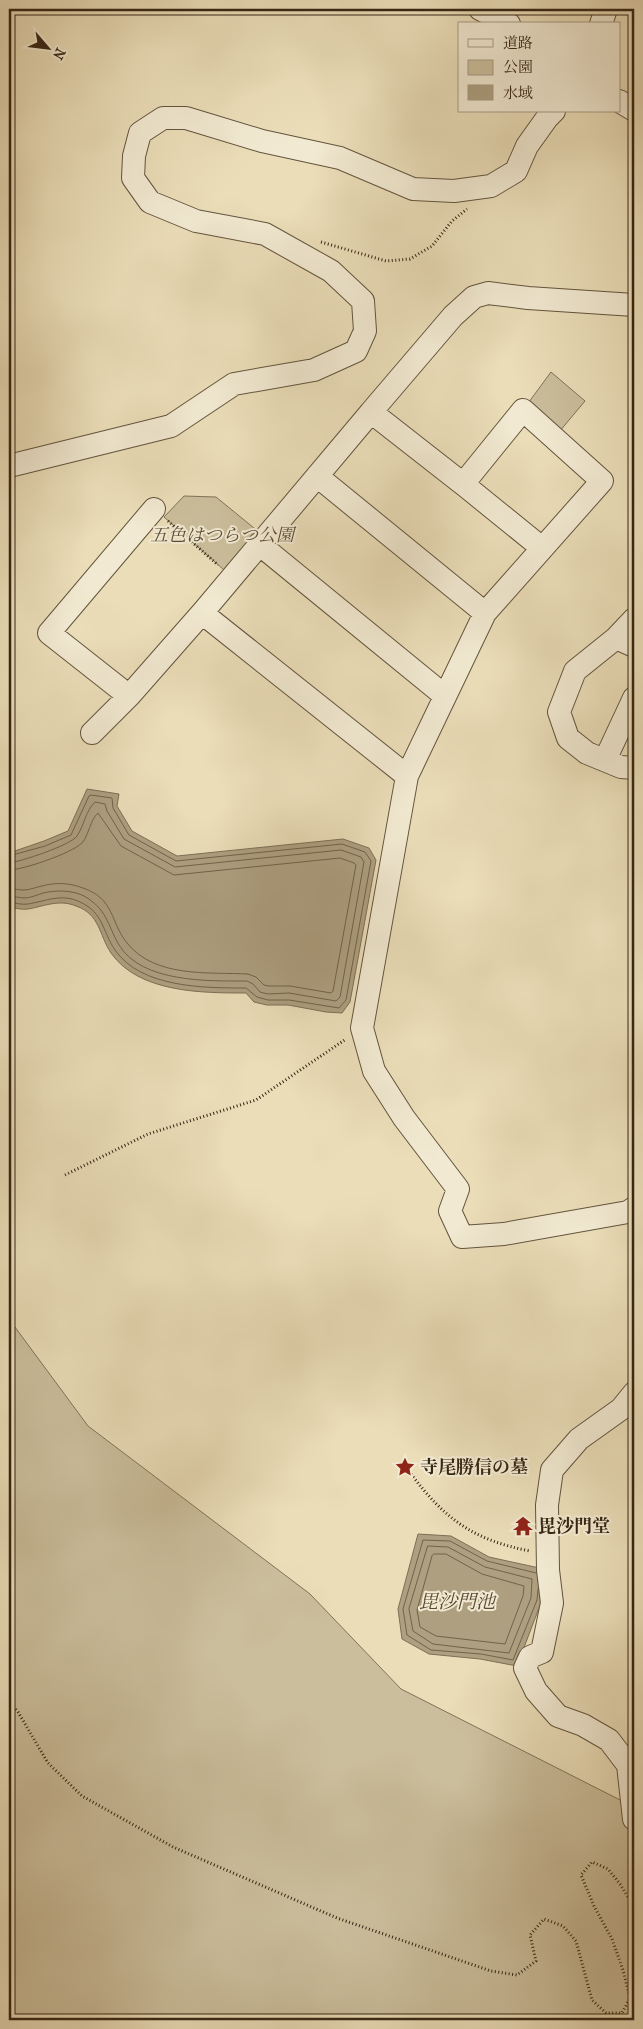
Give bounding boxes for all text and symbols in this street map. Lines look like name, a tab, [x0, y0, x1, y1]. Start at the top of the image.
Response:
north arrow	[22, 22, 72, 72]
legend	[458, 22, 620, 112]
text: 道路	[503, 34, 533, 52]
text: N	[49, 45, 69, 63]
text: 公園	[503, 58, 533, 76]
text: 水域	[503, 84, 533, 102]
park label: 五色はつらつ公園	[150, 525, 297, 546]
place icon: 寺尾勝信の墓	[394, 1456, 416, 1478]
place label: 寺尾勝信の墓	[420, 1457, 528, 1478]
temple icon: 毘沙門堂	[512, 1515, 534, 1537]
place label: 毘沙門堂	[538, 1516, 610, 1537]
water label: 毘沙門池	[419, 1591, 497, 1613]

